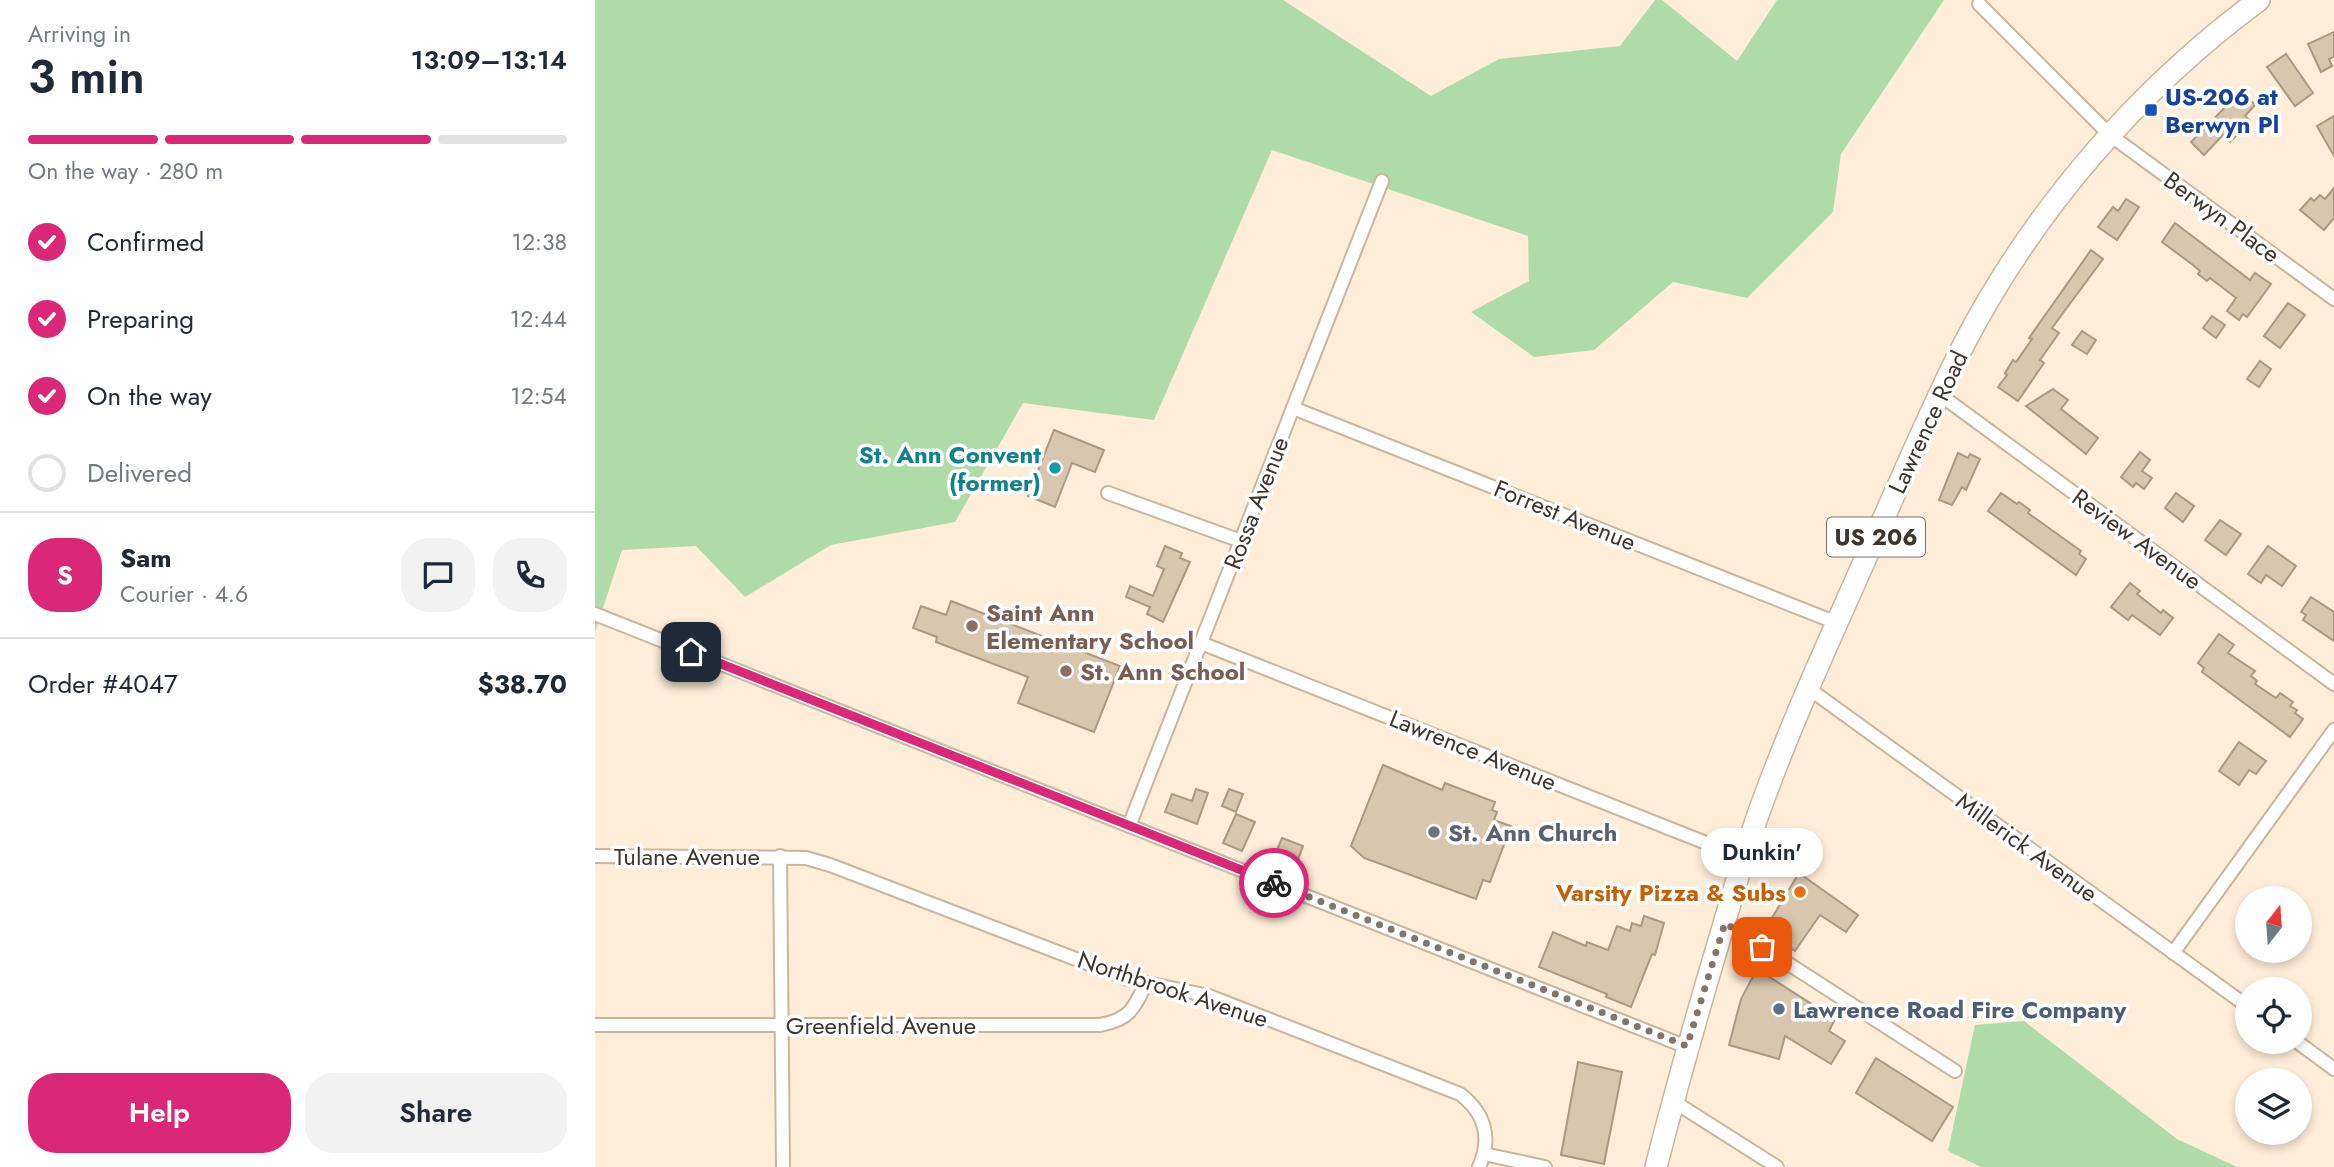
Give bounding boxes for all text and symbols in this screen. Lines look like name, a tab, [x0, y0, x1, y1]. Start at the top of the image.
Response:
text: Arriving in	[28, 17, 131, 51]
text: 13:09–13:14	[411, 41, 567, 79]
text: 3 min	[28, 44, 145, 110]
place label: US-206 at Berwyn Pl	[2165, 79, 2279, 142]
marker: US-206 at Berwyn Pl	[2143, 102, 2159, 118]
text: On the way · 280 m	[28, 154, 223, 188]
street label: Berwyn Place	[2157, 163, 2287, 271]
icon: check	[28, 223, 66, 261]
text: Confirmed	[87, 223, 204, 261]
text: 12:38	[512, 225, 567, 259]
icon: check	[28, 300, 66, 338]
text: Preparing	[87, 300, 194, 338]
text: 12:44	[510, 302, 567, 336]
street label: Lawrence Road	[1880, 345, 1976, 499]
icon: check	[28, 377, 66, 415]
text: On the way	[87, 377, 212, 415]
text: 12:54	[510, 379, 567, 413]
street label: Rossa Avenue	[1215, 432, 1297, 574]
place label: St. Ann Convent (former)	[859, 437, 1041, 500]
text: Delivered	[87, 454, 192, 492]
marker: St. Ann Convent (former)	[1047, 460, 1063, 476]
street label: Forrest Avenue	[1489, 471, 1641, 559]
street label: Review Avenue	[2065, 480, 2209, 598]
road number: US 206	[1827, 517, 1925, 556]
button: chat	[401, 538, 475, 612]
button: phone	[493, 538, 567, 612]
text: Sam	[120, 539, 172, 577]
text: S	[57, 556, 73, 594]
text: Courier · 4.6	[120, 577, 248, 611]
place label: Saint Ann Elementary School	[986, 595, 1194, 658]
marker: Saint Ann Elementary School	[964, 618, 980, 634]
pin	[661, 622, 721, 682]
icon: home	[672, 633, 710, 671]
place label: St. Ann School	[1080, 654, 1245, 689]
marker: St. Ann School	[1058, 663, 1074, 679]
text: Order #4047	[28, 665, 178, 703]
text: $38.70	[478, 665, 567, 703]
street label: Lawrence Avenue	[1384, 701, 1562, 799]
street label: Millerick Avenue	[1949, 784, 2105, 910]
place label: St. Ann Church	[1448, 815, 1617, 850]
marker: St. Ann Church	[1426, 824, 1442, 840]
callout: Dunkin'	[1701, 828, 1823, 877]
text: Dunkin'	[1722, 835, 1802, 869]
street label: Tulane Avenue	[614, 839, 760, 874]
courier	[1239, 848, 1309, 918]
icon: bike	[1255, 864, 1293, 902]
place label: Varsity Pizza & Subs	[1555, 875, 1786, 910]
marker: Varsity Pizza & Subs	[1792, 884, 1808, 900]
north arrow	[2235, 886, 2312, 962]
map controls	[2235, 886, 2312, 1145]
pin	[1732, 917, 1792, 977]
icon: bag	[1743, 928, 1781, 966]
street label: Northbrook Avenue	[1073, 942, 1273, 1036]
button: locate	[2235, 977, 2312, 1054]
place label: Lawrence Road Fire Company	[1793, 992, 2127, 1027]
marker: Lawrence Road Fire Company	[1771, 1001, 1787, 1017]
street label: Greenfield Avenue	[786, 1008, 976, 1043]
button: layers	[2235, 1068, 2312, 1145]
button: Help	[28, 1073, 291, 1153]
button: Share	[305, 1073, 567, 1153]

